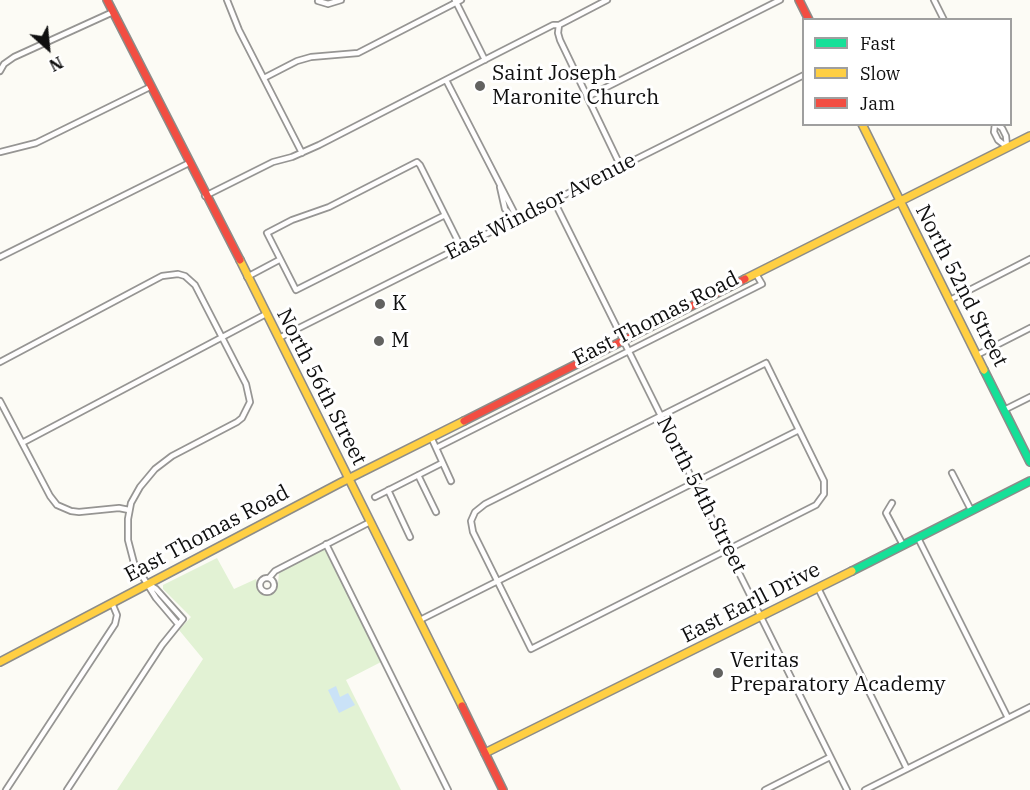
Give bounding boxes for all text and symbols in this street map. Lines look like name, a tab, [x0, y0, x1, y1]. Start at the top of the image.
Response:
north arrow	[18, 18, 78, 78]
legend	[802, 18, 1012, 126]
text: Fast	[860, 32, 895, 55]
text: N	[46, 52, 66, 76]
place label: Saint Joseph Maronite Church	[492, 61, 659, 111]
text: Slow	[860, 62, 900, 85]
marker: Saint Joseph Maronite Church	[473, 79, 487, 93]
text: Jam	[860, 92, 895, 115]
street label: East Windsor Avenue	[442, 148, 640, 266]
street label: North 52nd Street	[909, 201, 1013, 371]
street label: East Thomas Road	[569, 266, 743, 372]
place label: K	[392, 291, 407, 317]
marker: K	[373, 297, 387, 311]
street label: North 56th Street	[271, 304, 371, 470]
place label: M	[391, 328, 409, 354]
marker: M	[372, 334, 386, 348]
street label: North 54th Street	[651, 412, 751, 578]
street label: East Thomas Road	[120, 480, 294, 588]
street label: East Earll Drive	[678, 557, 824, 649]
place label: Veritas Preparatory Academy	[730, 648, 945, 698]
marker: Veritas Preparatory Academy	[711, 666, 725, 680]

